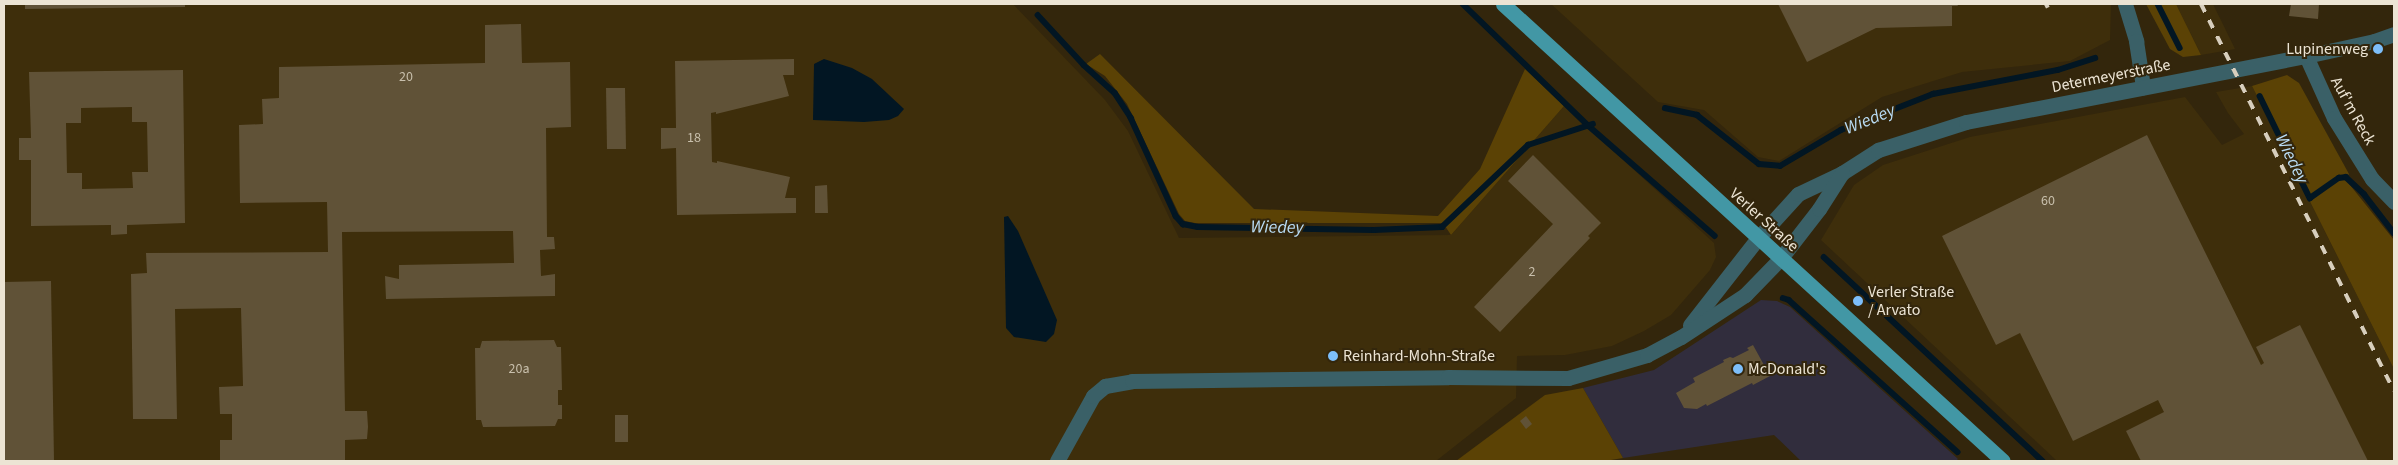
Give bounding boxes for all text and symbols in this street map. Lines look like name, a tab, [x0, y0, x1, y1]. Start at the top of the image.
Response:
place label: Lupinenweg	[2286, 39, 2368, 59]
marker: Lupinenweg	[2372, 43, 2384, 55]
street label: Determeyerstraße	[2050, 55, 2172, 97]
house number: 20	[399, 69, 413, 85]
street label: Auf'm Reck	[2326, 73, 2380, 149]
water label: Wiedey	[1842, 100, 1898, 140]
house number: 18	[687, 130, 701, 146]
water label: Wiedey	[2270, 131, 2312, 187]
street label: Verler Straße	[1726, 184, 1802, 256]
house number: 60	[2041, 193, 2055, 209]
water label: Wiedey	[1251, 217, 1303, 239]
house number: 2	[1529, 264, 1535, 280]
place label: Verler Straße / Arvato	[1868, 282, 1954, 320]
marker: Verler Straße / Arvato	[1852, 295, 1864, 307]
place label: Reinhard-Mohn-Straße	[1343, 346, 1495, 366]
marker: Reinhard-Mohn-Straße	[1327, 350, 1339, 362]
place label: McDonald's	[1748, 359, 1826, 379]
house number: 20a	[509, 361, 529, 377]
marker: McDonald's	[1732, 363, 1744, 375]

